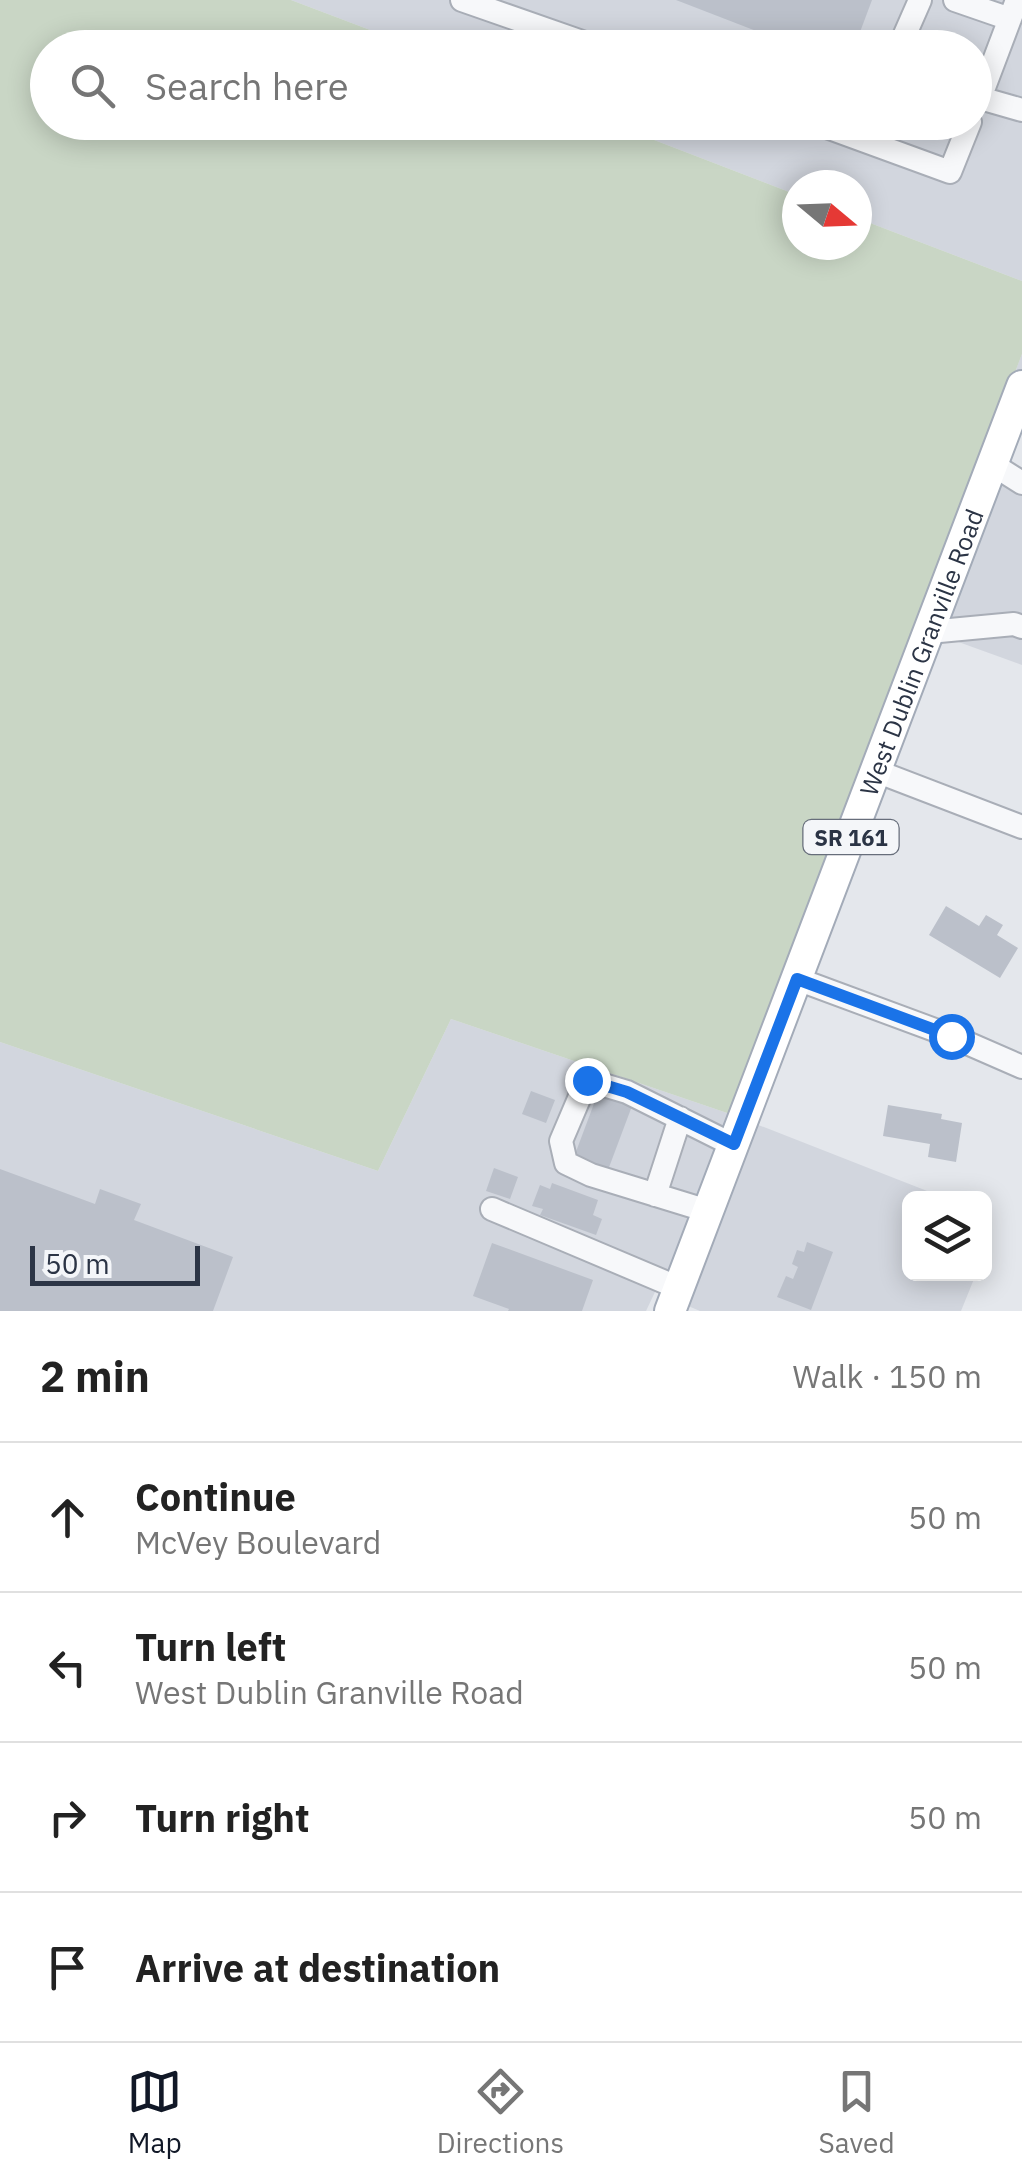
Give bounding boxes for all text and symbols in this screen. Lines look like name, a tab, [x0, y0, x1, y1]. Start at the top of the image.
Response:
search box	[30, 30, 992, 140]
icon: search	[65, 58, 120, 113]
text: Search here	[145, 61, 349, 110]
north arrow	[782, 170, 872, 260]
street label: West Dublin Granville Road	[851, 504, 990, 800]
road number: SR 161	[804, 820, 898, 854]
route start	[929, 1014, 975, 1060]
route end	[565, 1058, 611, 1104]
map controls	[902, 1191, 992, 1281]
button: layers	[902, 1191, 992, 1281]
scale bar	[30, 1241, 200, 1286]
text: 50 m	[45, 1245, 110, 1282]
text: 2 min	[40, 1349, 150, 1404]
text: Walk · 150 m	[793, 1355, 982, 1397]
text: Continue	[135, 1472, 296, 1521]
icon: ahead	[40, 1490, 95, 1545]
text: 50 m	[908, 1496, 982, 1538]
text: McVey Boulevard	[135, 1521, 381, 1563]
text: Turn left	[135, 1622, 286, 1671]
icon: left	[40, 1640, 95, 1695]
text: 50 m	[908, 1646, 982, 1688]
text: West Dublin Granville Road	[135, 1671, 524, 1713]
icon: right	[40, 1790, 95, 1845]
text: Turn right	[135, 1793, 310, 1842]
text: 50 m	[908, 1796, 982, 1838]
icon: arrive	[40, 1940, 95, 1995]
text: Arrive at destination	[135, 1943, 500, 1992]
tab: Map	[127, 2064, 182, 2161]
tab: Directions	[437, 2064, 564, 2161]
tab: Saved	[819, 2064, 895, 2161]

